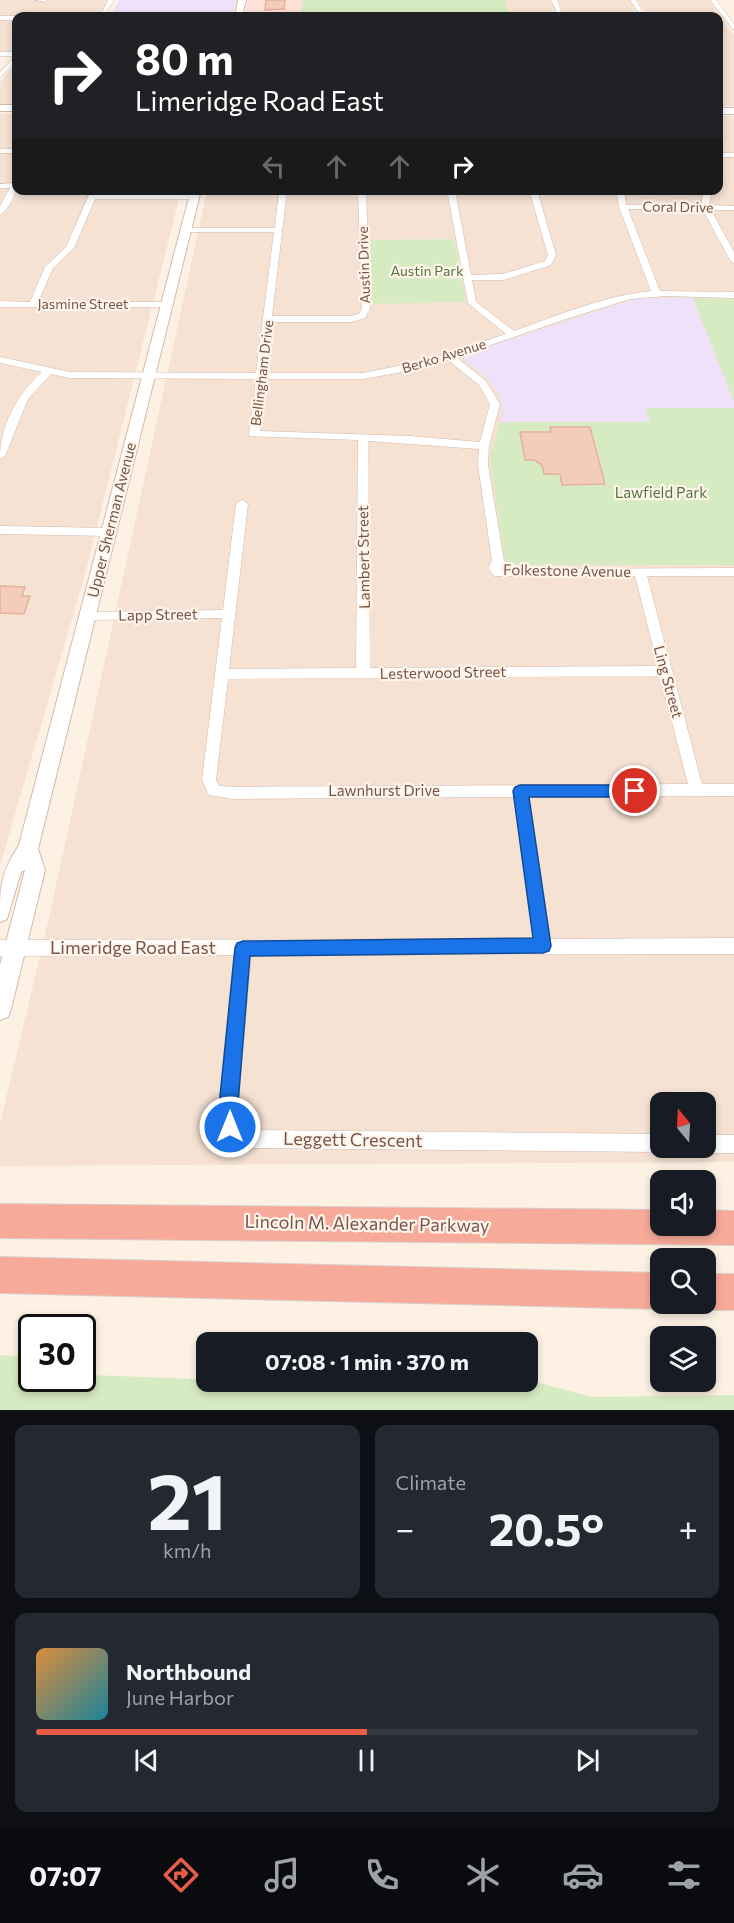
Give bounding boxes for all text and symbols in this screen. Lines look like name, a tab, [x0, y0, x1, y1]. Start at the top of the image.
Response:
text: 80 m	[135, 32, 234, 84]
icon: right	[36, 36, 114, 114]
text: Limeridge Road East	[135, 84, 384, 117]
icon: left	[257, 150, 290, 183]
icon: ahead	[320, 150, 353, 183]
icon: ahead	[383, 150, 416, 183]
icon: right	[446, 150, 479, 183]
street label: Coral Drive	[642, 197, 714, 216]
street label: Austin Drive	[354, 226, 373, 304]
park label: Austin Park	[391, 262, 464, 279]
street label: Jasmine Street	[37, 295, 129, 312]
street label: Bellingham Drive	[247, 319, 276, 427]
street label: Berko Avenue	[400, 335, 488, 376]
street label: Upper Sherman Avenue	[83, 440, 139, 599]
park label: Lawfield Park	[615, 483, 707, 501]
street label: Lambert Street	[353, 505, 373, 609]
street label: Folkestone Avenue	[503, 560, 631, 580]
street label: Lapp Street	[118, 604, 198, 624]
street label: Ling Street	[651, 643, 687, 720]
street label: Lesterwood Street	[379, 662, 507, 682]
pin	[609, 765, 660, 816]
icon: arrive	[618, 774, 651, 807]
street label: Lawnhurst Drive	[328, 781, 440, 799]
street label: Limeridge Road East	[50, 936, 216, 958]
north arrow	[650, 1092, 716, 1158]
map controls	[650, 1092, 716, 1392]
position arrow	[198, 1095, 262, 1159]
street label: Leggett Crescent	[283, 1127, 423, 1151]
button: sound	[650, 1170, 716, 1236]
street label: Lincoln M. Alexander Parkway	[244, 1210, 490, 1236]
button: search	[650, 1248, 716, 1314]
speed limit sign: 30	[18, 1314, 96, 1392]
button: layers	[650, 1326, 716, 1392]
text: 07:08 · 1 min · 370 m	[265, 1348, 469, 1375]
text: 21	[147, 1451, 227, 1546]
text: Climate	[396, 1470, 466, 1494]
text: 20.5°	[489, 1500, 604, 1555]
text: −	[396, 1507, 414, 1548]
text: +	[679, 1507, 698, 1548]
text: km/h	[163, 1538, 212, 1562]
text: Northbound	[126, 1658, 251, 1685]
text: June Harbor	[126, 1685, 234, 1709]
icon: previous	[130, 1744, 163, 1777]
icon: pause	[350, 1744, 383, 1777]
icon: next	[571, 1744, 604, 1777]
icon: directions	[160, 1854, 202, 1896]
icon: music	[261, 1854, 303, 1896]
icon: phone	[361, 1854, 403, 1896]
icon: climate	[462, 1854, 504, 1896]
icon: car	[562, 1854, 604, 1896]
icon: filters	[663, 1854, 705, 1896]
text: 07:07	[29, 1859, 101, 1892]

